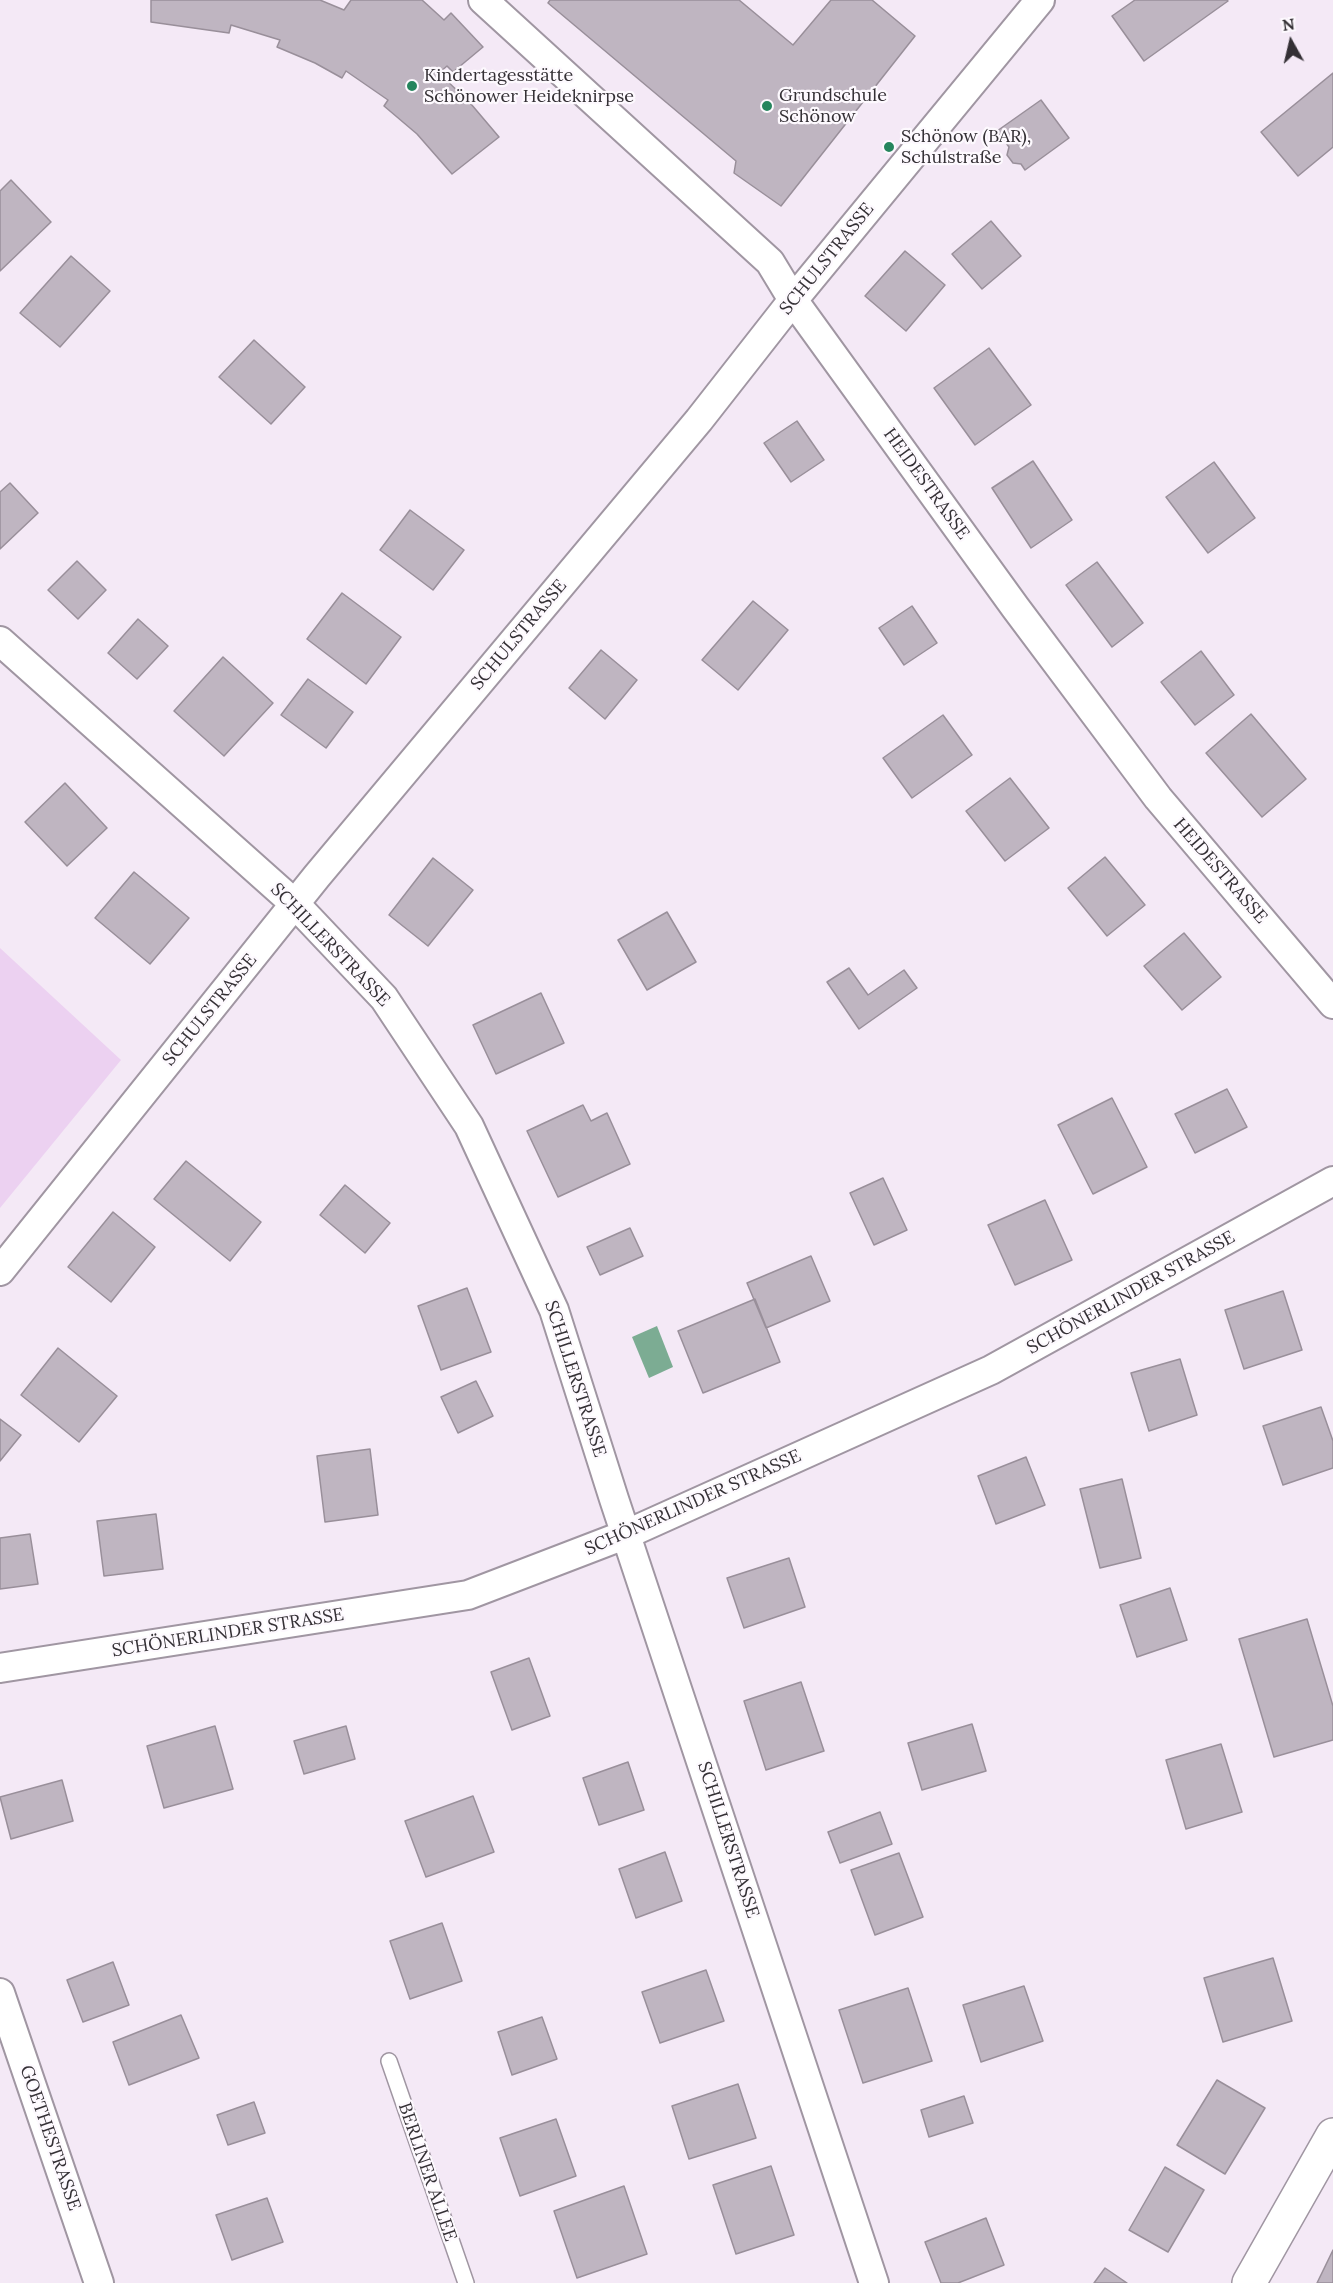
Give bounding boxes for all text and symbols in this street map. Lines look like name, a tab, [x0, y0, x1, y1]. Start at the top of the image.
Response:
north arrow	[1261, 12, 1321, 72]
text: N	[1281, 13, 1296, 35]
place label: Kindertagesstätte Schönower Heideknirpse	[424, 65, 634, 107]
marker: Kindertagesstätte Schönower Heideknirpse	[405, 79, 419, 93]
place label: Grundschule Schönow	[779, 85, 887, 128]
marker: Grundschule Schönow	[760, 99, 774, 113]
place label: Schönow (BAR), Schulstraße	[901, 126, 1031, 168]
marker: Schönow (BAR), Schulstraße	[882, 140, 896, 154]
street label: SCHULSTRASSE	[775, 199, 879, 319]
street label: HEIDESTRASSE	[878, 424, 974, 544]
street label: SCHULSTRASSE	[467, 575, 571, 695]
street label: HEIDESTRASSE	[1168, 814, 1272, 928]
street label: SCHILLERSTRASSE	[266, 879, 394, 1011]
street label: SCHULSTRASSE	[158, 950, 262, 1070]
street label: SCHÖNERLINDER STRASSE	[1023, 1227, 1239, 1359]
street label: SCHILLERSTRASSE	[540, 1298, 610, 1460]
street label: SCHÖNERLINDER STRASSE	[582, 1445, 804, 1561]
street label: SCHÖNERLINDER STRASSE	[111, 1604, 345, 1662]
street label: SCHILLERSTRASSE	[693, 1759, 763, 1921]
street label: GOETHESTRASSE	[15, 2062, 85, 2214]
street label: BERLINER ALLEE	[393, 2100, 461, 2244]

